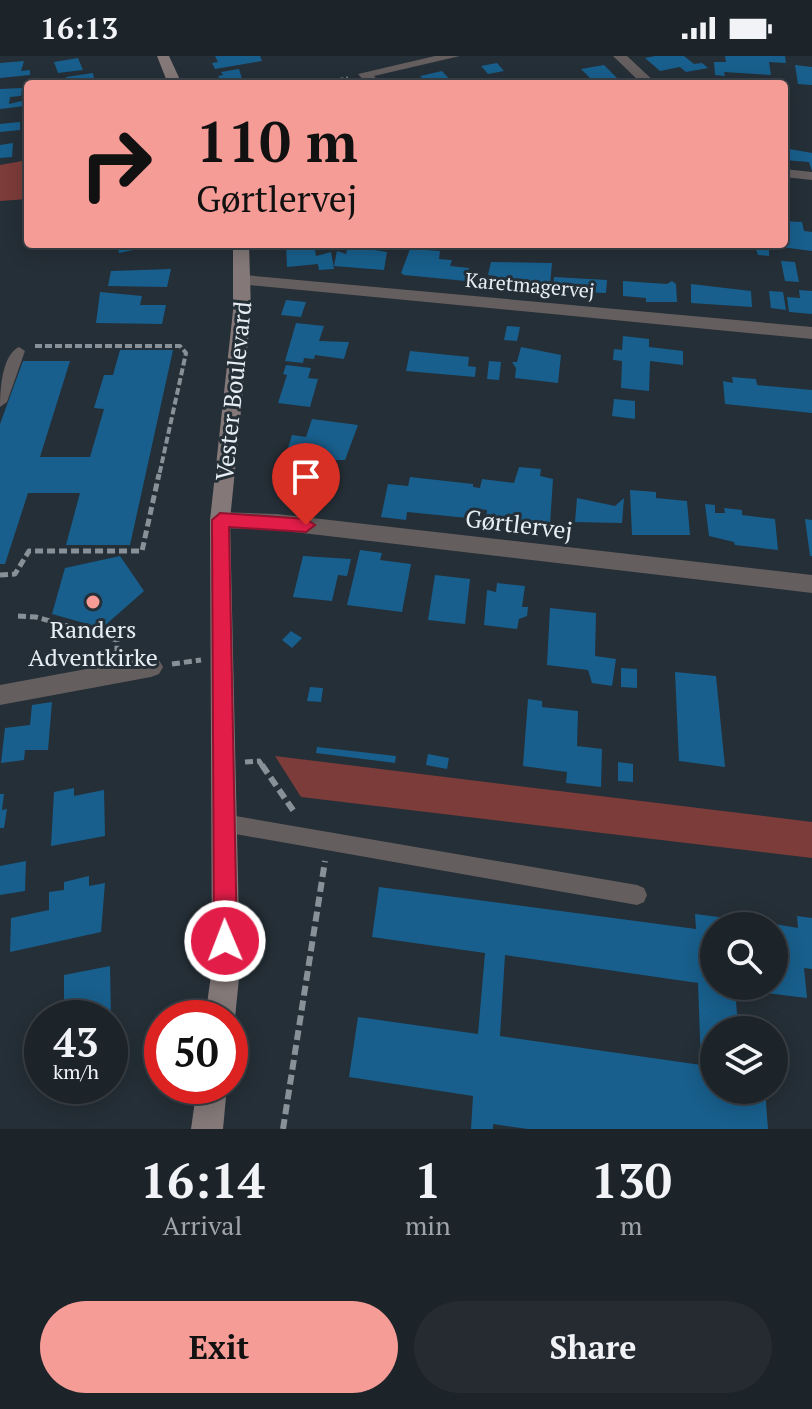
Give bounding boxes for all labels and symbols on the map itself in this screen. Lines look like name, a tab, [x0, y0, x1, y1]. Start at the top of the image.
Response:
street label: Karetmagervej	[464, 266, 596, 304]
street label: Vester Boulevard	[208, 300, 258, 482]
pin	[272, 443, 340, 525]
street label: Gørtlervej	[464, 502, 574, 546]
marker: Randers Adventkirke	[84, 593, 102, 611]
place label: Randers Adventkirke	[28, 613, 158, 673]
position arrow	[183, 899, 267, 983]
speed limit sign: 50	[144, 1000, 248, 1104]

